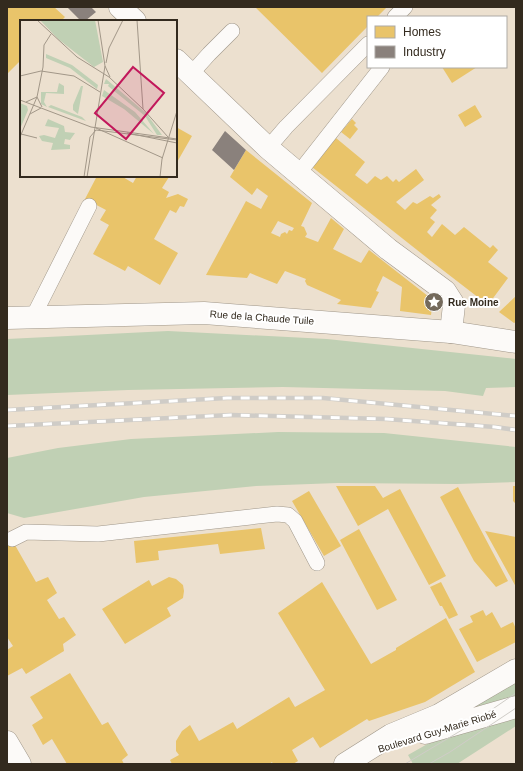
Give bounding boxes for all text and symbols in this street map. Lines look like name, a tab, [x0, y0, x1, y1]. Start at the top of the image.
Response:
legend	[367, 16, 507, 68]
inset map	[20, 20, 177, 177]
text: Homes	[403, 25, 441, 39]
text: Industry	[403, 45, 446, 59]
place icon: Rue Moine	[423, 291, 445, 313]
place label: Rue Moine	[448, 297, 499, 308]
street label: Rue de la Chaude Tuile	[209, 308, 315, 327]
street label: Boulevard Guy-Marie Riobé	[377, 708, 498, 755]

